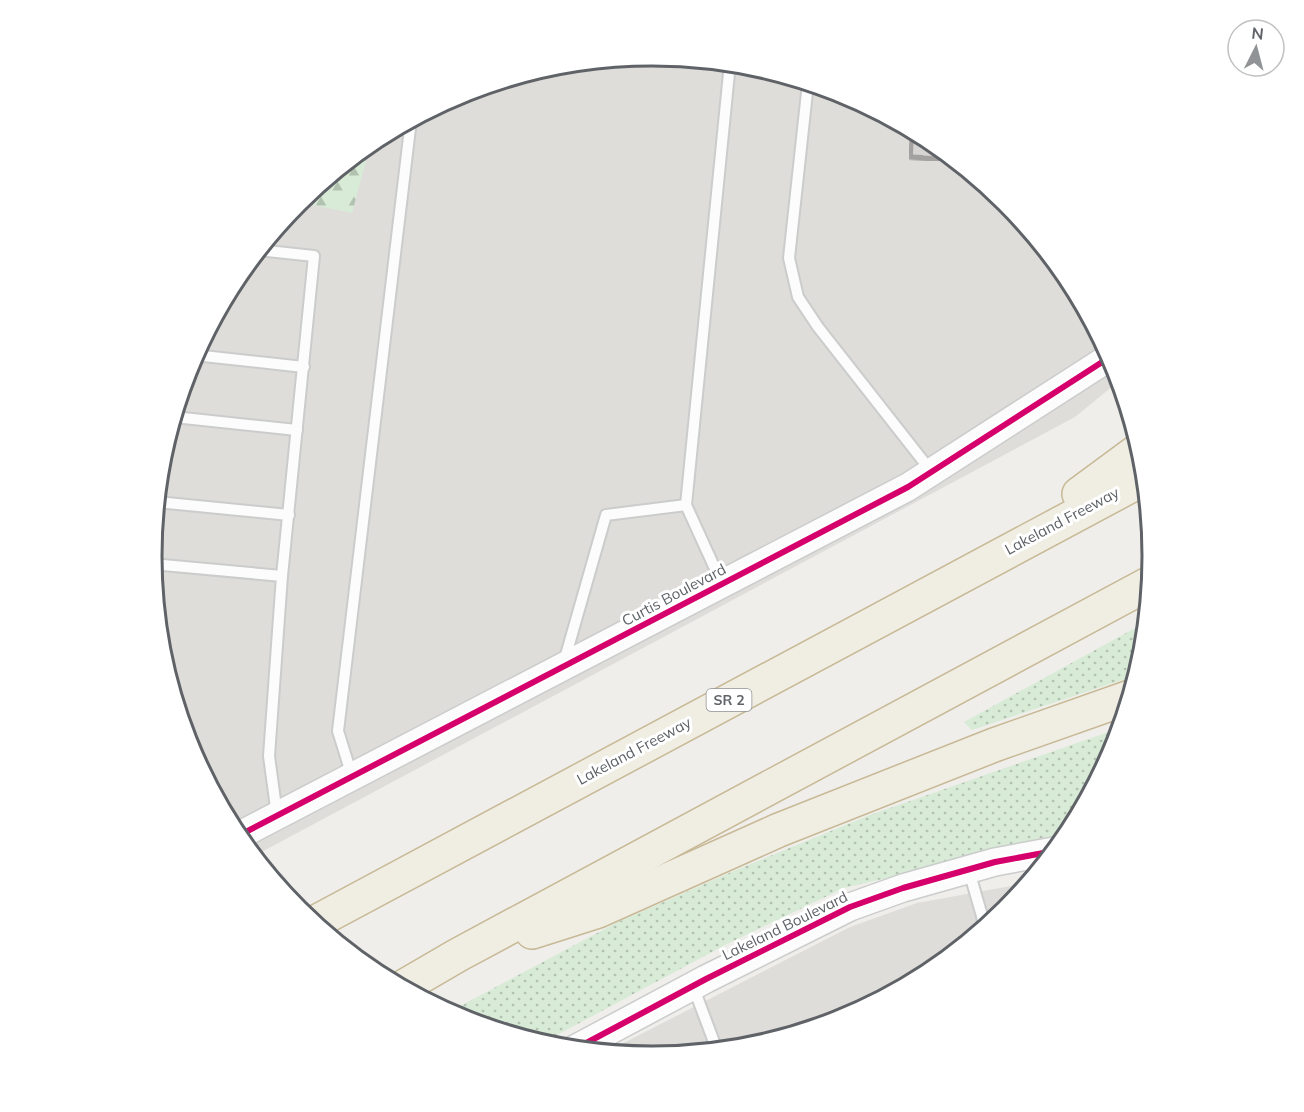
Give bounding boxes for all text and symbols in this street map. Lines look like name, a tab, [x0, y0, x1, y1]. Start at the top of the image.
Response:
north arrow	[1226, 18, 1286, 78]
text: N	[1251, 23, 1265, 44]
street label: Lakeland Freeway	[1001, 482, 1122, 559]
street label: Curtis Boulevard	[619, 559, 729, 630]
road number: SR 2	[706, 689, 752, 711]
street label: Lakeland Freeway	[573, 712, 694, 789]
street label: Lakeland Boulevard	[719, 887, 851, 964]

